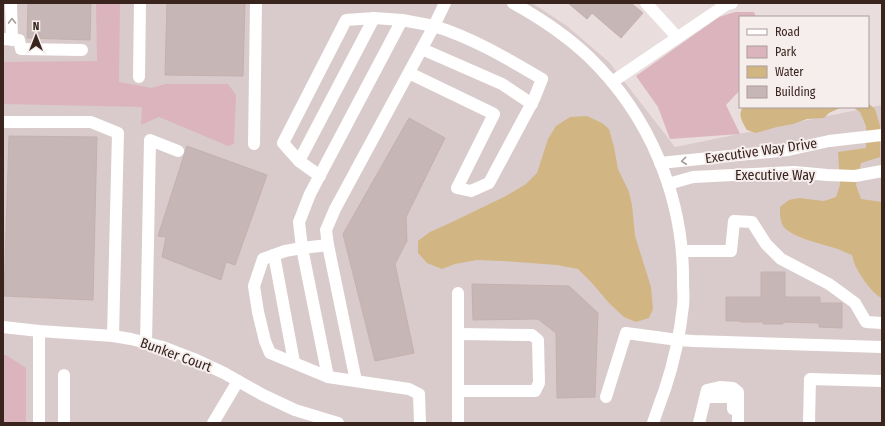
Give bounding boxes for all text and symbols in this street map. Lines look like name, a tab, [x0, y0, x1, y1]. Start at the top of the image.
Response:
north arrow	[16, 16, 56, 56]
legend	[739, 16, 869, 108]
one-way arrow	[8, 18, 16, 24]
text: N	[33, 20, 39, 33]
text: Road	[775, 25, 800, 39]
text: Park	[775, 45, 797, 59]
text: Water	[775, 65, 804, 79]
text: Building	[775, 85, 816, 99]
street label: Executive Way Drive	[704, 135, 818, 167]
one-way arrow	[681, 156, 687, 165]
street label: Executive Way	[735, 167, 816, 184]
street label: Bunker Court	[138, 334, 214, 376]

